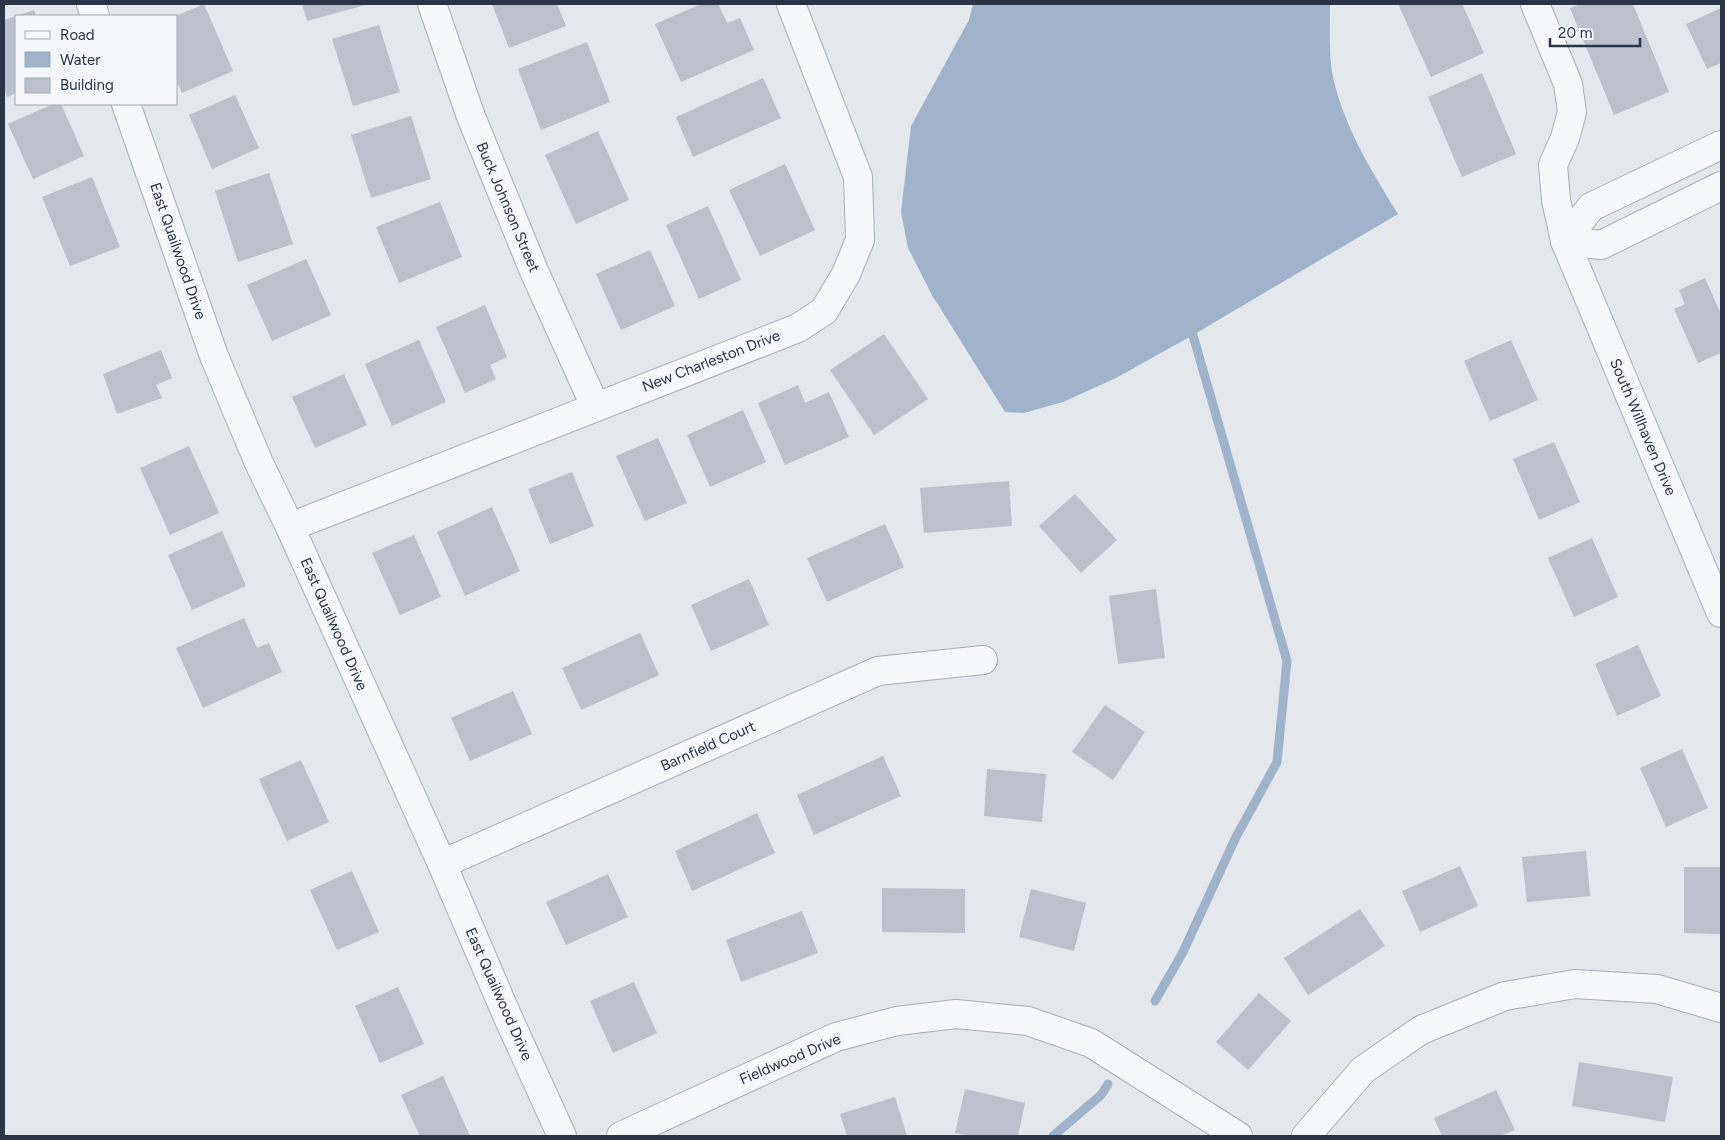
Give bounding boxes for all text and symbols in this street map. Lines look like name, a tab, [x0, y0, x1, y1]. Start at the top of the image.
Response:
legend	[15, 15, 178, 105]
scale bar	[1550, 15, 1640, 47]
text: 20 m	[1558, 24, 1592, 42]
text: Road	[60, 26, 95, 44]
text: Water	[60, 51, 100, 69]
text: Building	[60, 76, 114, 94]
street label: Buck Johnson Street	[472, 139, 544, 275]
street label: East Quailwood Drive	[146, 180, 210, 322]
street label: New Charleston Drive	[639, 326, 783, 396]
street label: South Willhaven Drive	[1606, 356, 1680, 498]
street label: East Quailwood Drive	[297, 555, 371, 693]
street label: Barnfield Court	[658, 717, 758, 775]
street label: East Quailwood Drive	[462, 925, 536, 1063]
street label: Fieldwood Drive	[737, 1030, 843, 1088]

